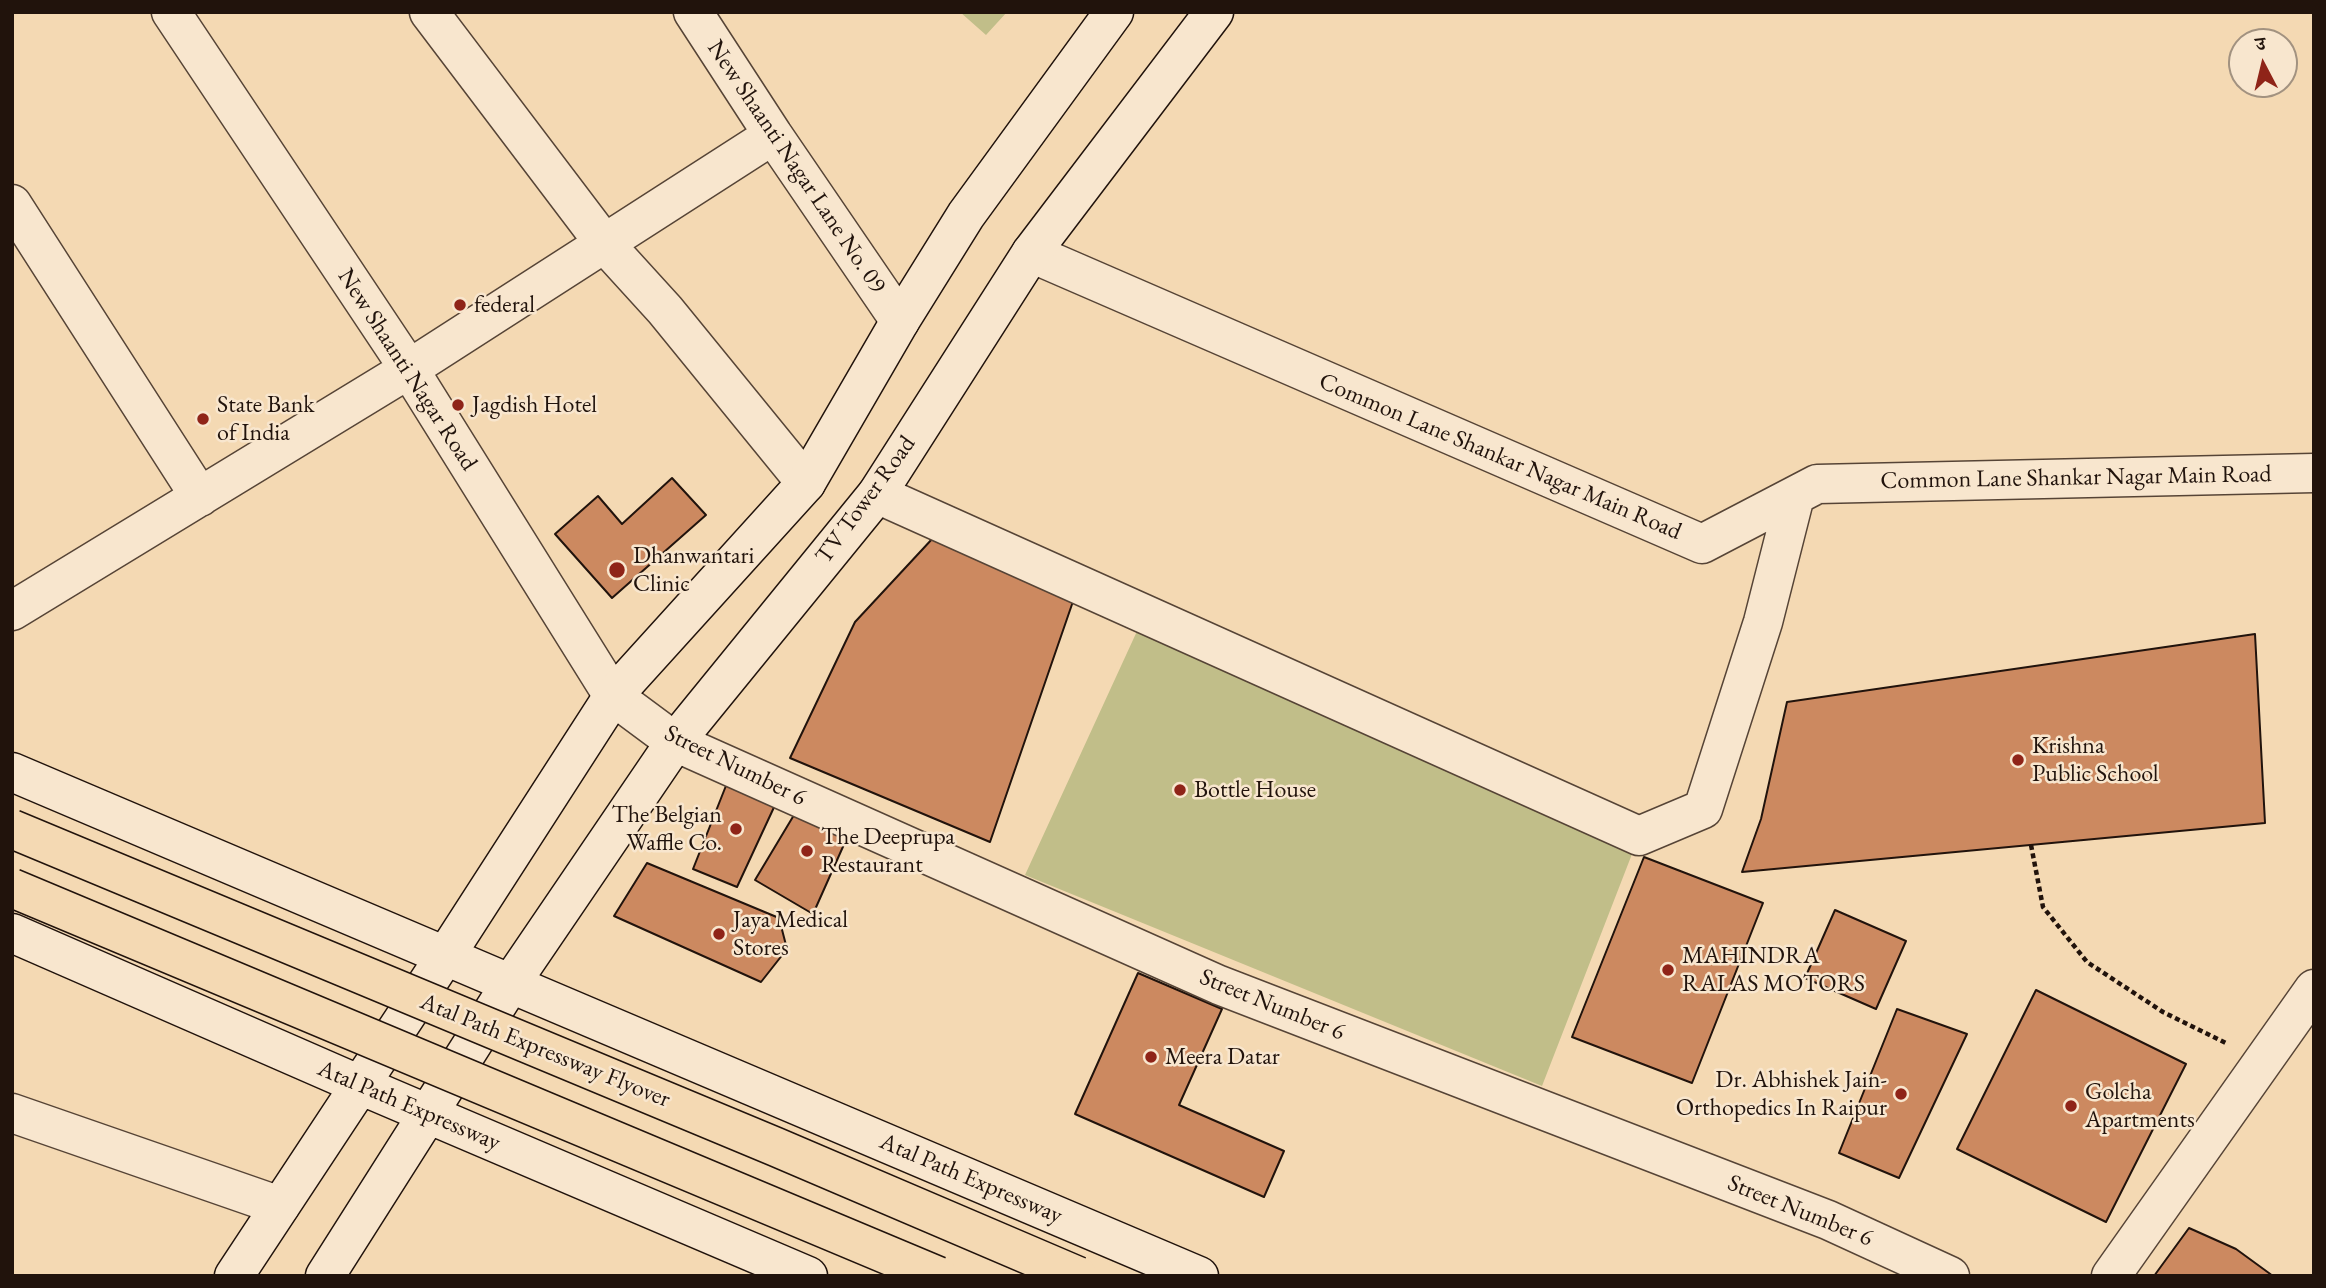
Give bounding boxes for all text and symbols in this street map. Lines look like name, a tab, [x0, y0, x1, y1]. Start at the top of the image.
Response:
north arrow	[2228, 28, 2298, 98]
text: उ	[2254, 31, 2267, 57]
street label: New Shaanti Nagar Lane No. 09	[701, 35, 891, 299]
street label: New Shaanti Nagar Road	[331, 264, 483, 476]
place label: federal	[474, 291, 535, 319]
marker: federal	[452, 297, 468, 313]
street label: Common Lane Shankar Nagar Main Road	[1314, 367, 1686, 547]
place label: State Bank of India	[217, 391, 315, 447]
place label: Jagdish Hotel	[472, 391, 597, 419]
marker: Jagdish Hotel	[450, 397, 466, 413]
marker: State Bank of India	[195, 411, 211, 427]
street label: TV Tower Road	[810, 430, 922, 570]
street label: Common Lane Shankar Nagar Main Road	[1880, 460, 2272, 496]
place label: Dhanwantari Clinic	[633, 542, 754, 598]
marker: Dhanwantari Clinic	[607, 560, 627, 580]
street label: Street Number 6	[660, 719, 810, 813]
place label: Krishna Public School	[2032, 732, 2159, 788]
marker: Krishna Public School	[2010, 752, 2026, 768]
place label: Bottle House	[1194, 776, 1316, 804]
marker: Bottle House	[1172, 782, 1188, 798]
place label: The Belgian Waffle Co.	[612, 801, 722, 857]
marker: The Belgian Waffle Co.	[728, 821, 744, 837]
place label: The Deeprupa Restaurant	[821, 823, 955, 879]
marker: The Deeprupa Restaurant	[799, 843, 815, 859]
place label: Jaya Medical Stores	[733, 906, 848, 962]
marker: Jaya Medical Stores	[711, 926, 727, 942]
place label: MAHINDRA RALAS MOTORS	[1682, 942, 1865, 998]
marker: MAHINDRA RALAS MOTORS	[1660, 962, 1676, 978]
street label: Street Number 6	[1195, 963, 1349, 1047]
street label: Atal Path Expressway Flyover	[416, 988, 674, 1114]
place label: Meera Datar	[1165, 1043, 1280, 1071]
marker: Meera Datar	[1143, 1049, 1159, 1065]
street label: Atal Path Expressway	[313, 1055, 505, 1157]
place label: Dr. Abhishek Jain- Orthopedics In Raipur	[1676, 1066, 1887, 1122]
place label: Golcha Apartments	[2085, 1078, 2195, 1134]
marker: Dr. Abhishek Jain- Orthopedics In Raipur	[1893, 1086, 1909, 1102]
marker: Golcha Apartments	[2063, 1098, 2079, 1114]
street label: Atal Path Expressway	[875, 1128, 1067, 1230]
street label: Street Number 6	[1723, 1169, 1877, 1253]

